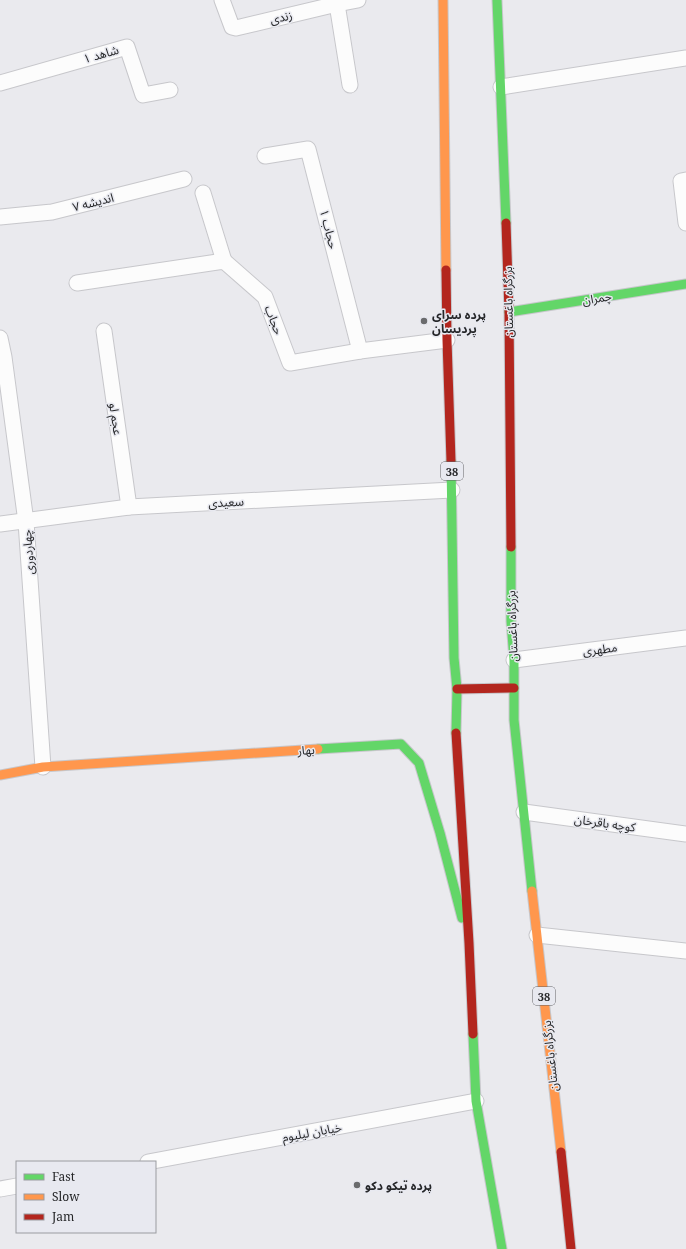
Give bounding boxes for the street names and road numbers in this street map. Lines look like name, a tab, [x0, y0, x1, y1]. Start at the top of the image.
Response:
street label: زندی	[268, 6, 294, 28]
street label: شاهد ۱	[81, 41, 121, 67]
street label: اندیشه ۷	[71, 189, 116, 215]
street label: حجاب ۱	[316, 207, 342, 251]
street label: بزرگراه باغستان	[499, 266, 517, 338]
street label: چمران	[581, 287, 613, 309]
street label: حجاب	[261, 303, 287, 337]
street label: عجم لو	[104, 402, 127, 436]
road number: 38	[441, 462, 463, 480]
street label: سعیدی	[208, 493, 244, 511]
street label: چهاردوری	[18, 529, 38, 575]
street label: بزرگراه باغستان	[502, 590, 522, 662]
street label: مطهری	[582, 638, 618, 660]
street label: بهار	[296, 741, 315, 759]
street label: کوچه باقرخان	[573, 810, 638, 836]
road number: 38	[533, 987, 555, 1005]
street label: بزرگراه باغستان	[538, 1020, 562, 1092]
street label: خیابان لیلیوم	[281, 1118, 343, 1147]

